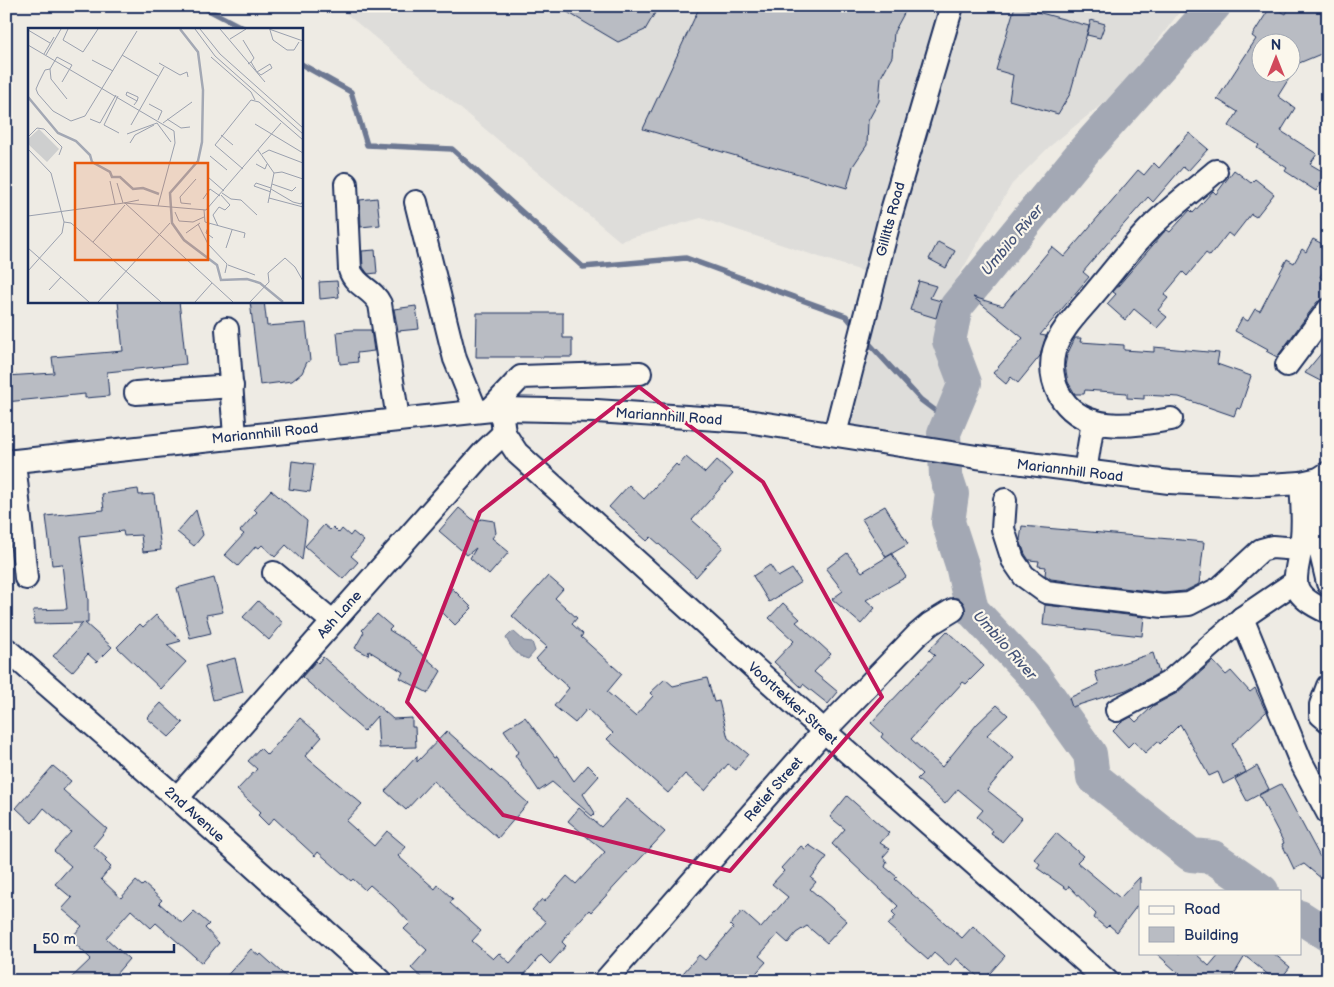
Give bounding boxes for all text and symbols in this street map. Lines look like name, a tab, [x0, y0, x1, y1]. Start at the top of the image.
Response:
inset map	[28, 28, 302, 302]
north arrow	[1252, 32, 1302, 82]
text: N	[1271, 37, 1281, 54]
street label: Gillitts Road	[872, 180, 909, 258]
water label: Umbilo River	[977, 200, 1048, 279]
street label: Mariannhill Road	[615, 404, 723, 429]
street label: Mariannhill Road	[211, 419, 319, 448]
street label: Mariannhill Road	[1016, 456, 1124, 485]
street label: Ash Lane	[314, 587, 365, 642]
water label: Umbilo River	[969, 607, 1042, 685]
street label: Voortrekker Street	[744, 659, 842, 749]
street label: Retief Street	[741, 753, 807, 825]
street label: 2nd Avenue	[161, 783, 228, 846]
legend	[1139, 890, 1302, 954]
text: Road	[1184, 900, 1220, 919]
scale bar	[35, 922, 174, 954]
text: Building	[1184, 926, 1239, 945]
text: 50 m	[42, 930, 76, 949]

